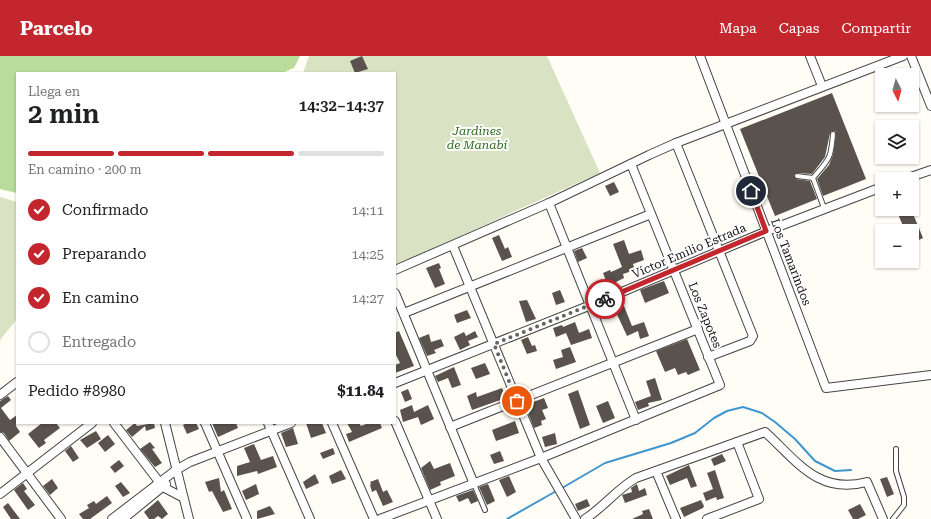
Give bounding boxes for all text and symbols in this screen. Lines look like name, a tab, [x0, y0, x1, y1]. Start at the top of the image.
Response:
text: Parcelo	[20, 17, 93, 40]
text: Mapa	[719, 20, 757, 36]
text: Capas	[779, 20, 820, 36]
text: Compartir	[842, 20, 911, 36]
north arrow	[875, 68, 919, 112]
map controls	[875, 68, 919, 268]
text: Llega en	[28, 84, 80, 99]
text: 14:32–14:37	[299, 97, 384, 115]
text: 2 min	[28, 99, 100, 129]
button: layers	[875, 120, 919, 164]
park label: Jardines de Manabí	[447, 124, 508, 152]
text: En camino · 200 m	[28, 162, 142, 177]
button: +	[875, 172, 919, 216]
pin	[734, 174, 768, 208]
icon: home	[740, 180, 762, 202]
icon: check	[28, 199, 50, 221]
text: Confirmado	[62, 201, 149, 219]
text: 14:11	[352, 203, 384, 218]
street label: Los Tamarindos	[768, 217, 814, 308]
street label: Víctor Emilio Estrada	[630, 220, 749, 281]
button: −	[875, 224, 919, 268]
icon: check	[28, 243, 50, 265]
text: Preparando	[62, 245, 146, 263]
text: 14:25	[352, 247, 384, 262]
courier	[585, 279, 625, 319]
street label: Los Zapotes	[685, 280, 725, 350]
icon: check	[28, 287, 50, 309]
icon: bike	[594, 288, 616, 310]
text: En camino	[62, 289, 139, 307]
text: 14:27	[352, 291, 384, 306]
text: Entregado	[62, 333, 136, 351]
text: Pedido #8980	[28, 382, 126, 400]
text: $11.84	[337, 382, 384, 400]
pin	[500, 384, 534, 418]
icon: bag	[506, 390, 528, 412]

